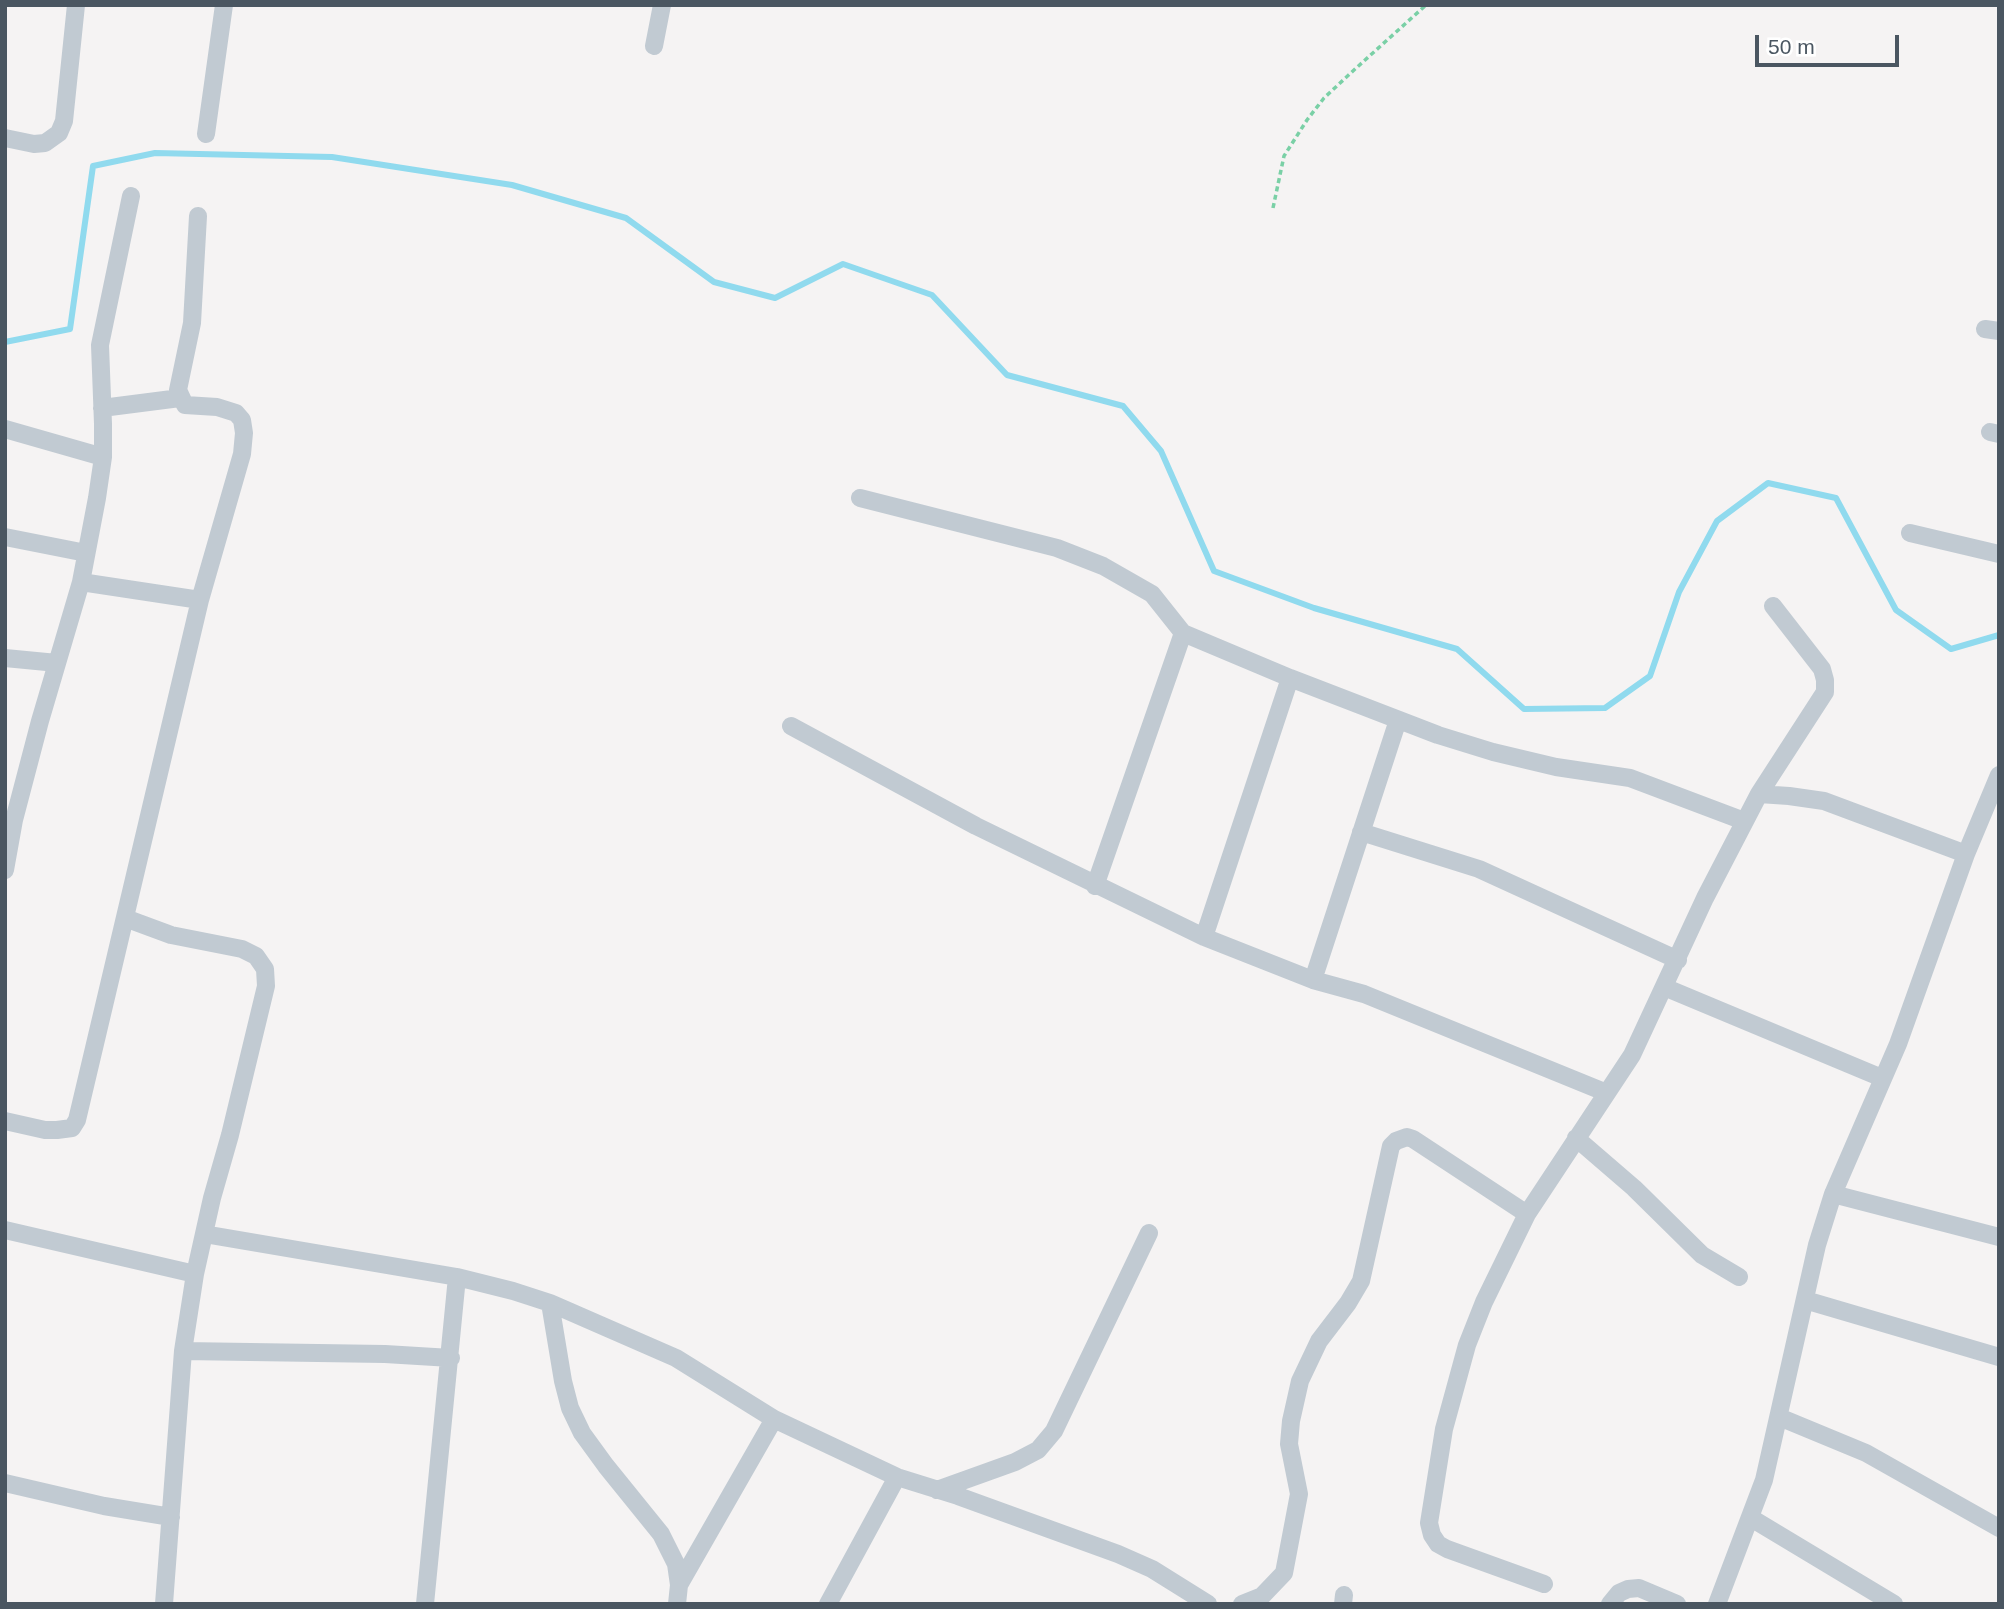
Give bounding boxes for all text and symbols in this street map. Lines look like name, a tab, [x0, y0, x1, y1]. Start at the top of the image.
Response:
scale bar	[1759, 21, 1902, 65]
text: 50 m	[1768, 35, 1815, 58]

